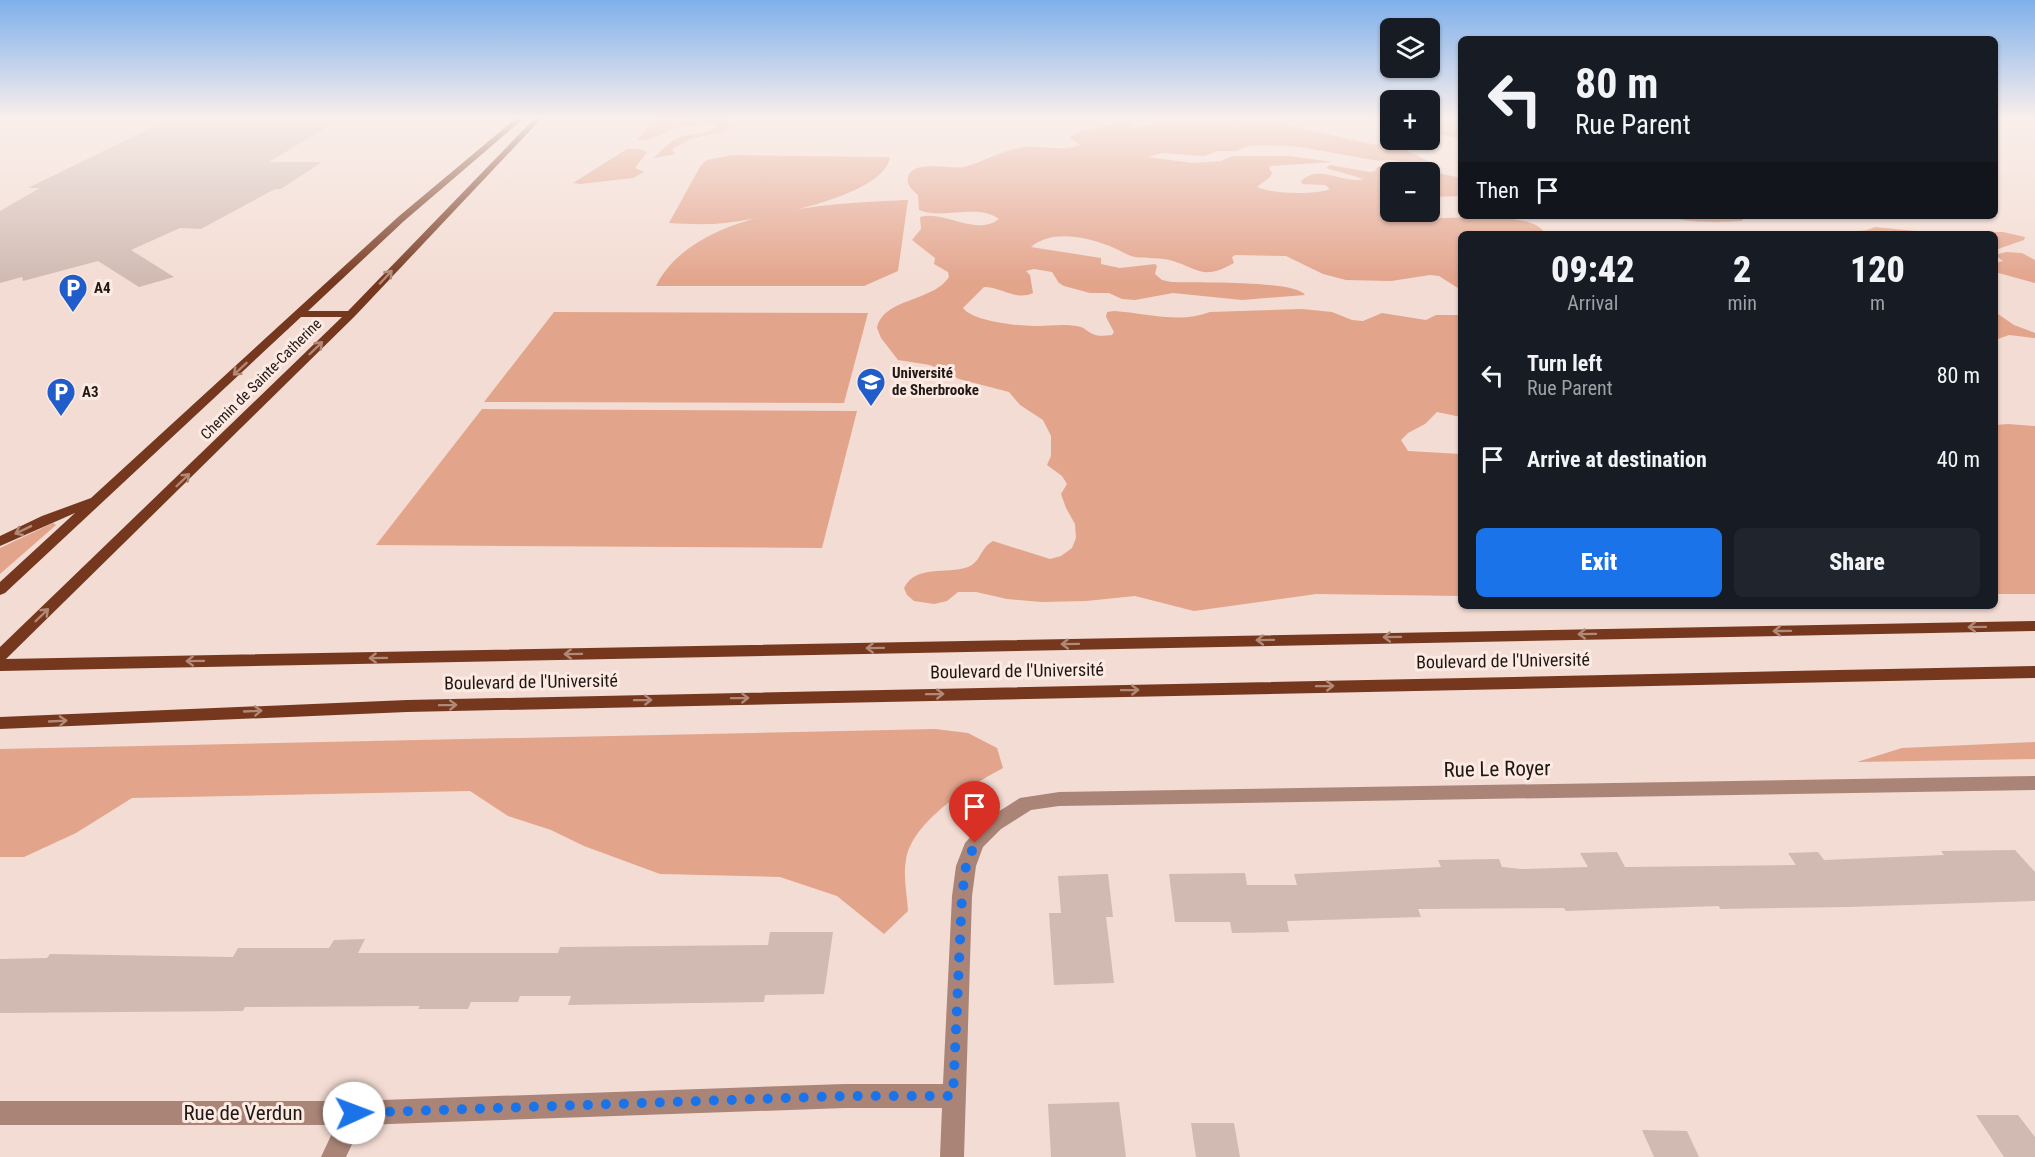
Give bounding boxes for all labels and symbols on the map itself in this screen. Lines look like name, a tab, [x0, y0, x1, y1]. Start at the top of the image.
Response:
one-way arrow	[378, 270, 392, 285]
parking icon: A4	[57, 272, 89, 314]
place label: A4	[94, 279, 111, 297]
street label: Chemin de Sainte-Catherine	[197, 315, 325, 443]
one-way arrow	[309, 341, 324, 355]
one-way arrow	[232, 362, 247, 376]
place label: Université de Sherbrooke	[892, 364, 979, 399]
school or university icon: Université de Sherbrooke	[855, 366, 887, 408]
parking icon: A3	[45, 376, 77, 418]
place label: A3	[82, 383, 99, 401]
one-way arrow	[175, 472, 190, 487]
one-way arrow	[15, 525, 33, 537]
one-way arrow	[35, 608, 50, 623]
one-way arrow	[1967, 621, 1987, 633]
one-way arrow	[1772, 625, 1792, 636]
one-way arrow	[1577, 628, 1597, 640]
one-way arrow	[1382, 632, 1402, 643]
one-way arrow	[1255, 634, 1275, 646]
one-way arrow	[1060, 638, 1080, 650]
one-way arrow	[865, 642, 885, 654]
one-way arrow	[564, 648, 584, 660]
street label: Boulevard de l'Université	[1416, 648, 1590, 673]
one-way arrow	[369, 652, 389, 664]
one-way arrow	[186, 655, 206, 667]
street label: Boulevard de l'Université	[930, 658, 1104, 683]
street label: Boulevard de l'Université	[444, 669, 618, 694]
one-way arrow	[1314, 680, 1334, 692]
one-way arrow	[1119, 684, 1139, 696]
one-way arrow	[924, 688, 944, 700]
one-way arrow	[729, 692, 749, 704]
one-way arrow	[633, 695, 653, 706]
one-way arrow	[438, 699, 458, 711]
one-way arrow	[243, 705, 263, 716]
one-way arrow	[48, 715, 68, 726]
street label: Rue Le Royer	[1443, 756, 1551, 782]
pin	[949, 781, 1000, 843]
position arrow	[322, 1081, 386, 1145]
street label: Rue de Verdun	[183, 1101, 303, 1125]

